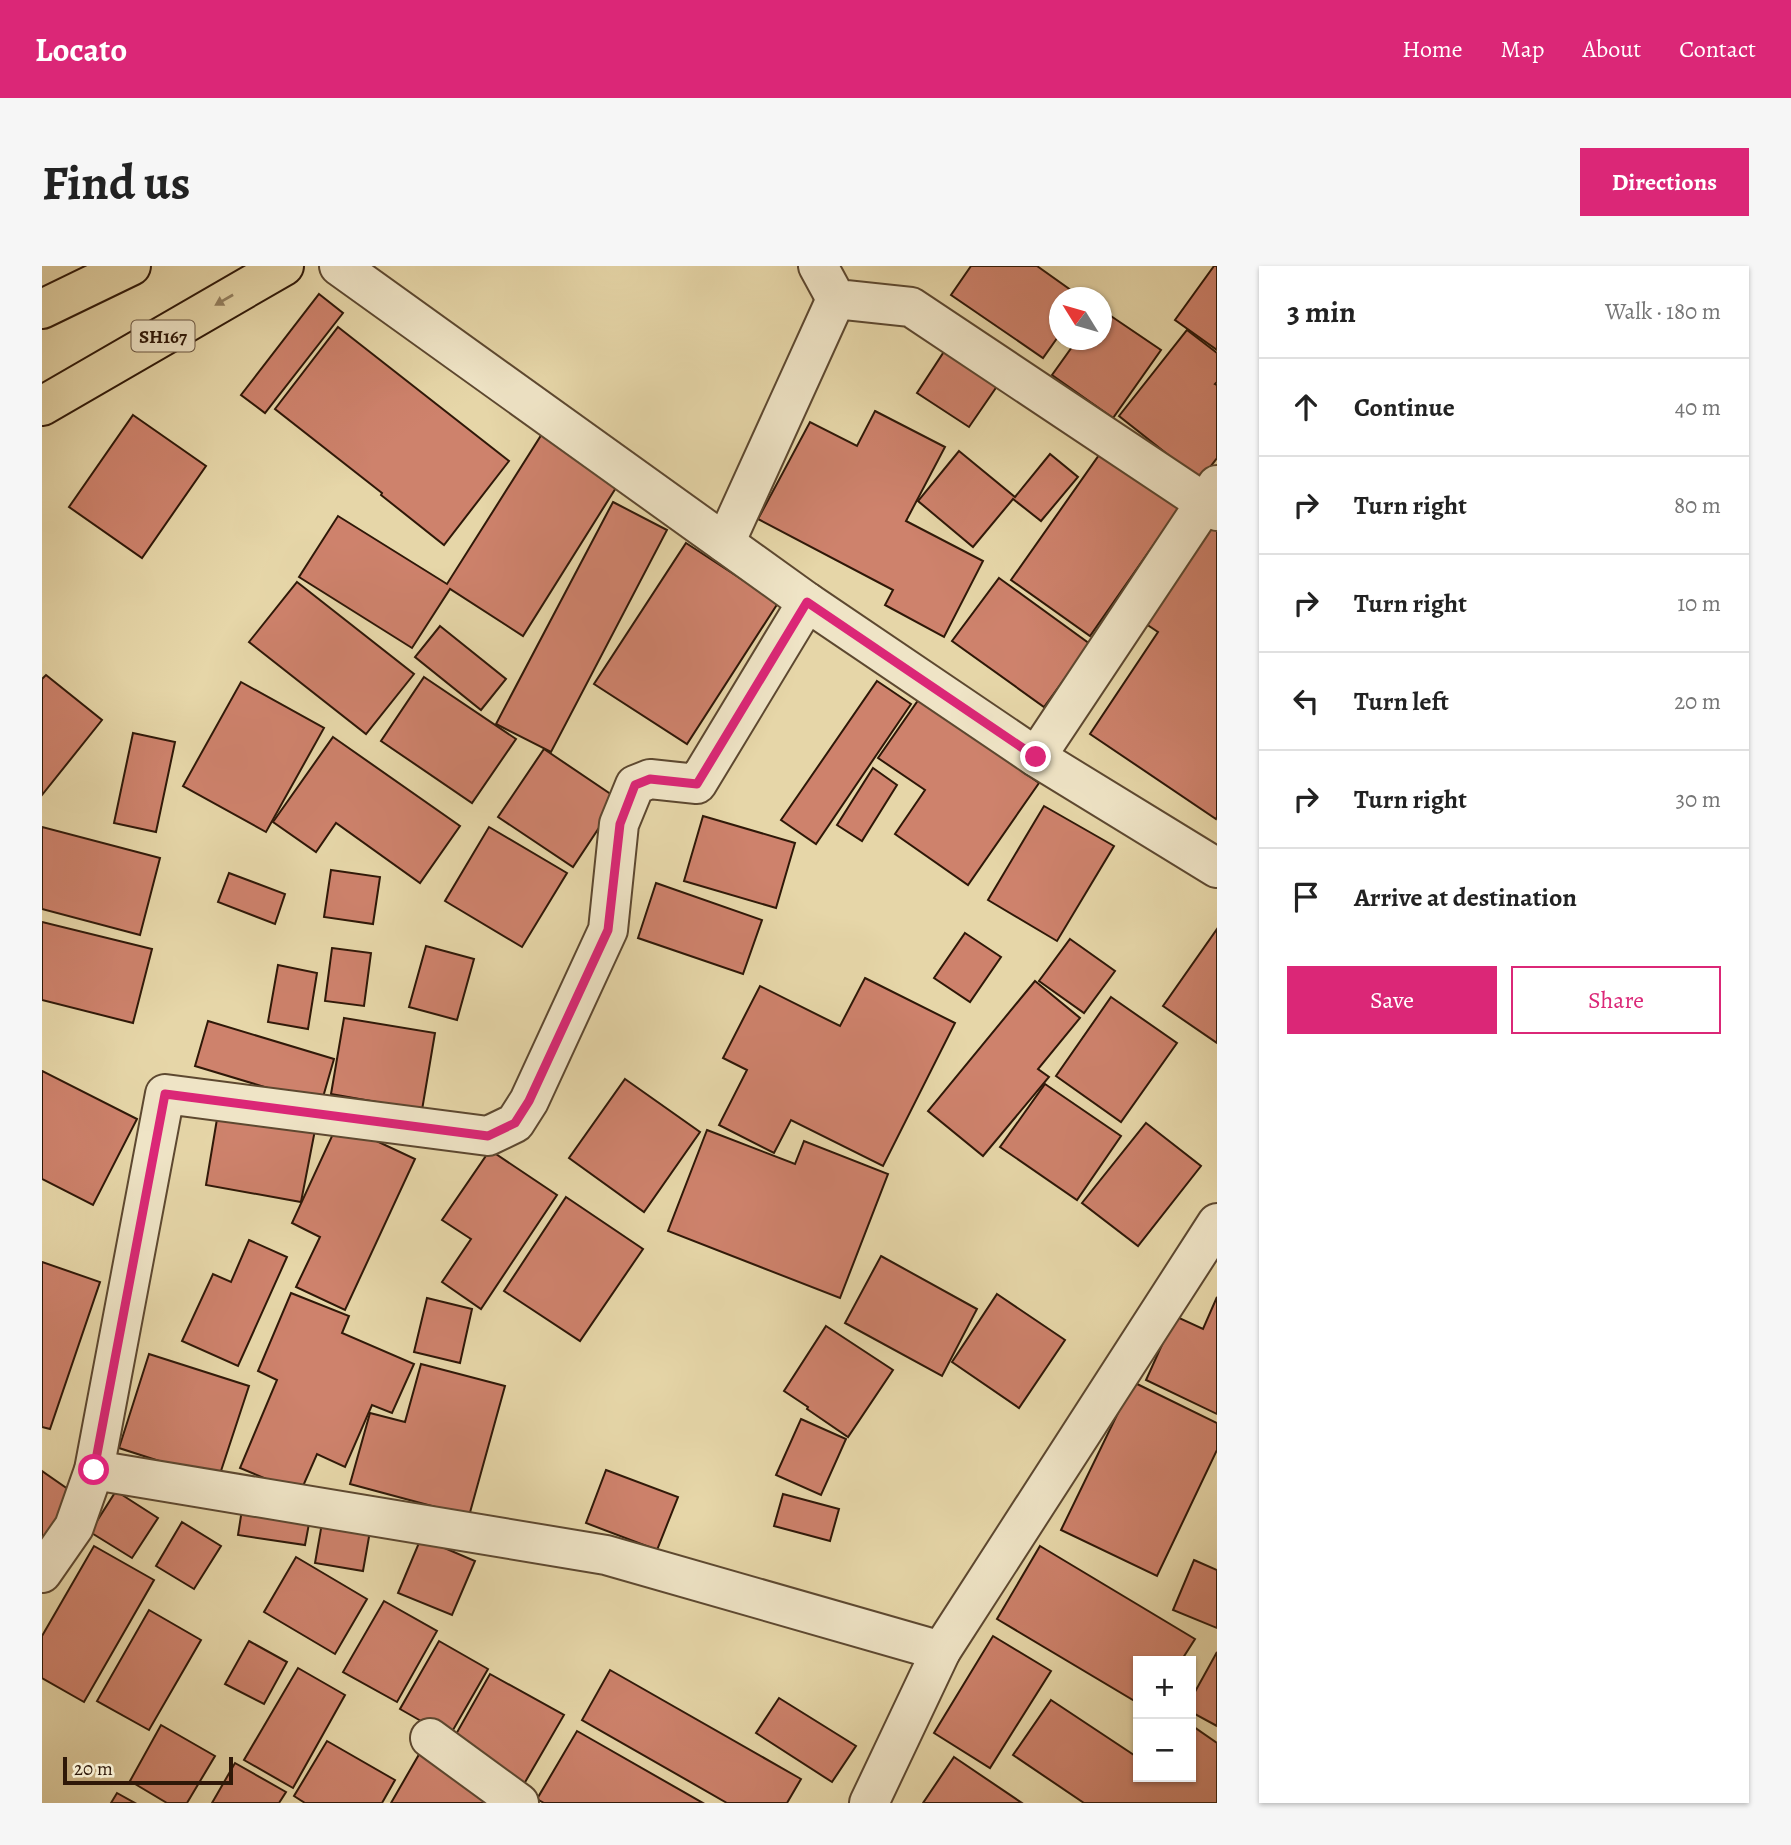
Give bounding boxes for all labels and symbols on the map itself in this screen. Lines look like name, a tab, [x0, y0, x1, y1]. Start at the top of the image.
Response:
north arrow	[1049, 287, 1112, 350]
one-way arrow	[215, 294, 234, 306]
road number: SH167	[132, 320, 194, 352]
route end	[1020, 741, 1051, 772]
route start	[78, 1454, 109, 1485]
scale bar	[63, 1754, 233, 1786]

